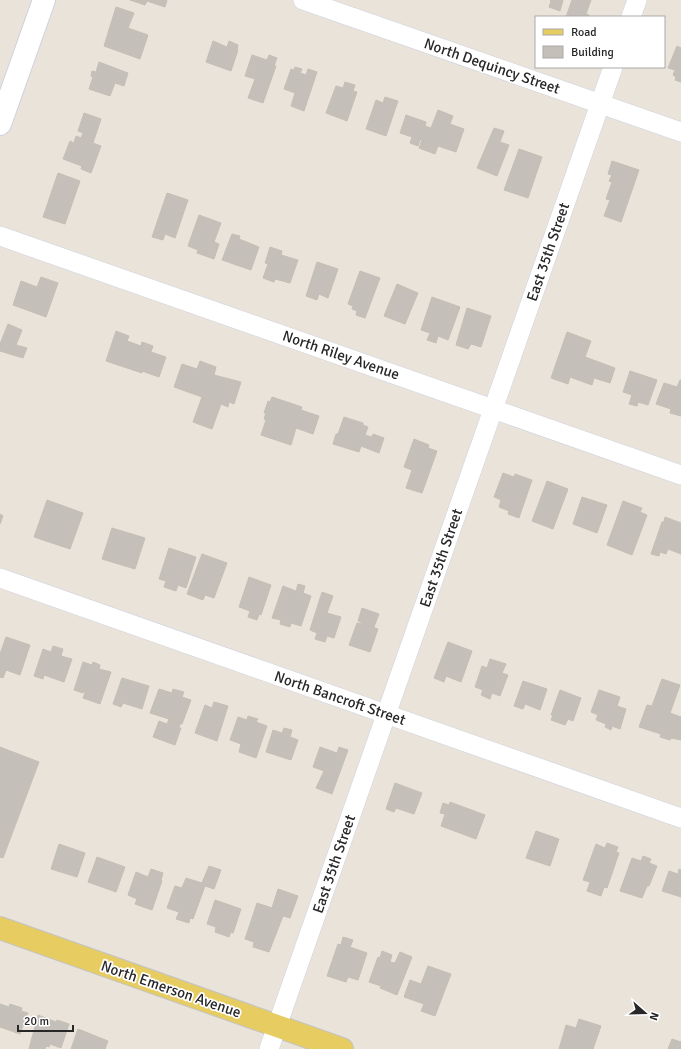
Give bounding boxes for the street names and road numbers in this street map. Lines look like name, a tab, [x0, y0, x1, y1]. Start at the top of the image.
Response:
street label: North Dequincy Street	[422, 34, 562, 98]
street label: East 35th Street	[523, 200, 573, 304]
street label: North Riley Avenue	[280, 327, 402, 383]
street label: East 35th Street	[416, 506, 466, 610]
street label: North Bancroft Street	[272, 667, 408, 729]
street label: East 35th Street	[309, 812, 359, 916]
street label: North Emerson Avenue	[99, 957, 243, 1021]

